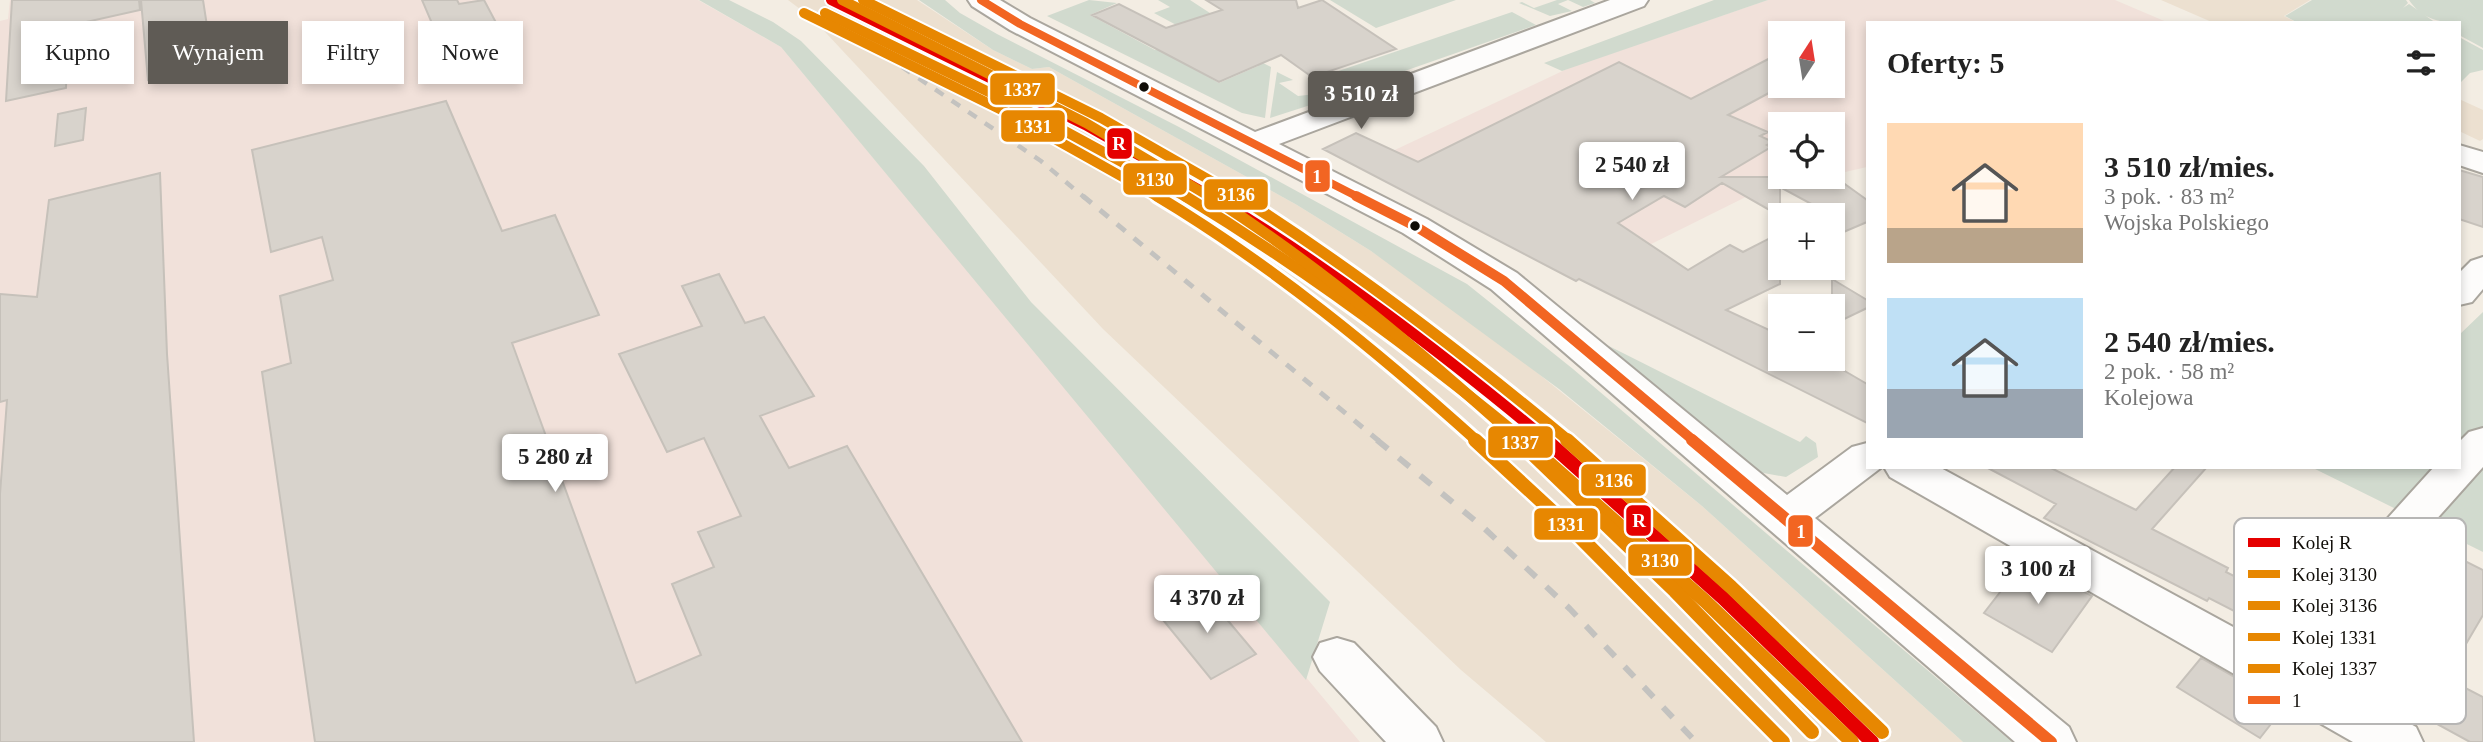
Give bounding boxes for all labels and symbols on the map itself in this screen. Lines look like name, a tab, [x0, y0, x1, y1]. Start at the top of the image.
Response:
north arrow	[1768, 21, 1844, 98]
line badge: 1337	[989, 72, 1056, 106]
pin: 3 510 zł	[1289, 72, 1433, 131]
text: 1337	[1003, 79, 1042, 100]
unlabelled marker	[1137, 80, 1151, 94]
line badge: 1331	[1000, 109, 1066, 143]
text: 1331	[1014, 116, 1052, 137]
line badge: R	[1106, 127, 1133, 160]
text: R	[1112, 133, 1126, 154]
pin: 2 540 zł	[1560, 142, 1704, 202]
line badge: 1	[1304, 159, 1331, 193]
line badge: 3130	[1122, 162, 1188, 196]
text: 1	[1312, 166, 1322, 187]
text: 3130	[1136, 169, 1174, 190]
line badge: 3136	[1203, 178, 1269, 211]
text: 3136	[1217, 184, 1255, 205]
unlabelled marker	[1408, 219, 1422, 233]
line badge: 1337	[1487, 425, 1554, 459]
text: 1337	[1501, 432, 1540, 453]
pin: 5 280 zł	[483, 434, 627, 494]
line badge: 3136	[1580, 463, 1647, 497]
text: 3136	[1595, 470, 1633, 491]
line badge: R	[1625, 504, 1652, 537]
line badge: 1331	[1533, 507, 1599, 541]
text: R	[1632, 510, 1646, 531]
text: 1331	[1547, 514, 1585, 535]
line badge: 1	[1787, 514, 1814, 548]
legend	[2234, 518, 2466, 724]
text: 1	[1796, 521, 1806, 542]
text: Kolej R	[2292, 532, 2352, 553]
line badge: 3130	[1627, 543, 1693, 577]
pin: 3 100 zł	[1966, 546, 2110, 606]
text: 3130	[1641, 550, 1679, 571]
text: Kolej 3130	[2292, 564, 2377, 585]
pin: 4 370 zł	[1135, 576, 1279, 635]
text: Kolej 3136	[2292, 595, 2377, 616]
text: Kolej 1331	[2292, 627, 2377, 648]
text: Kolej 1337	[2292, 658, 2377, 679]
text: 1	[2292, 690, 2302, 711]

